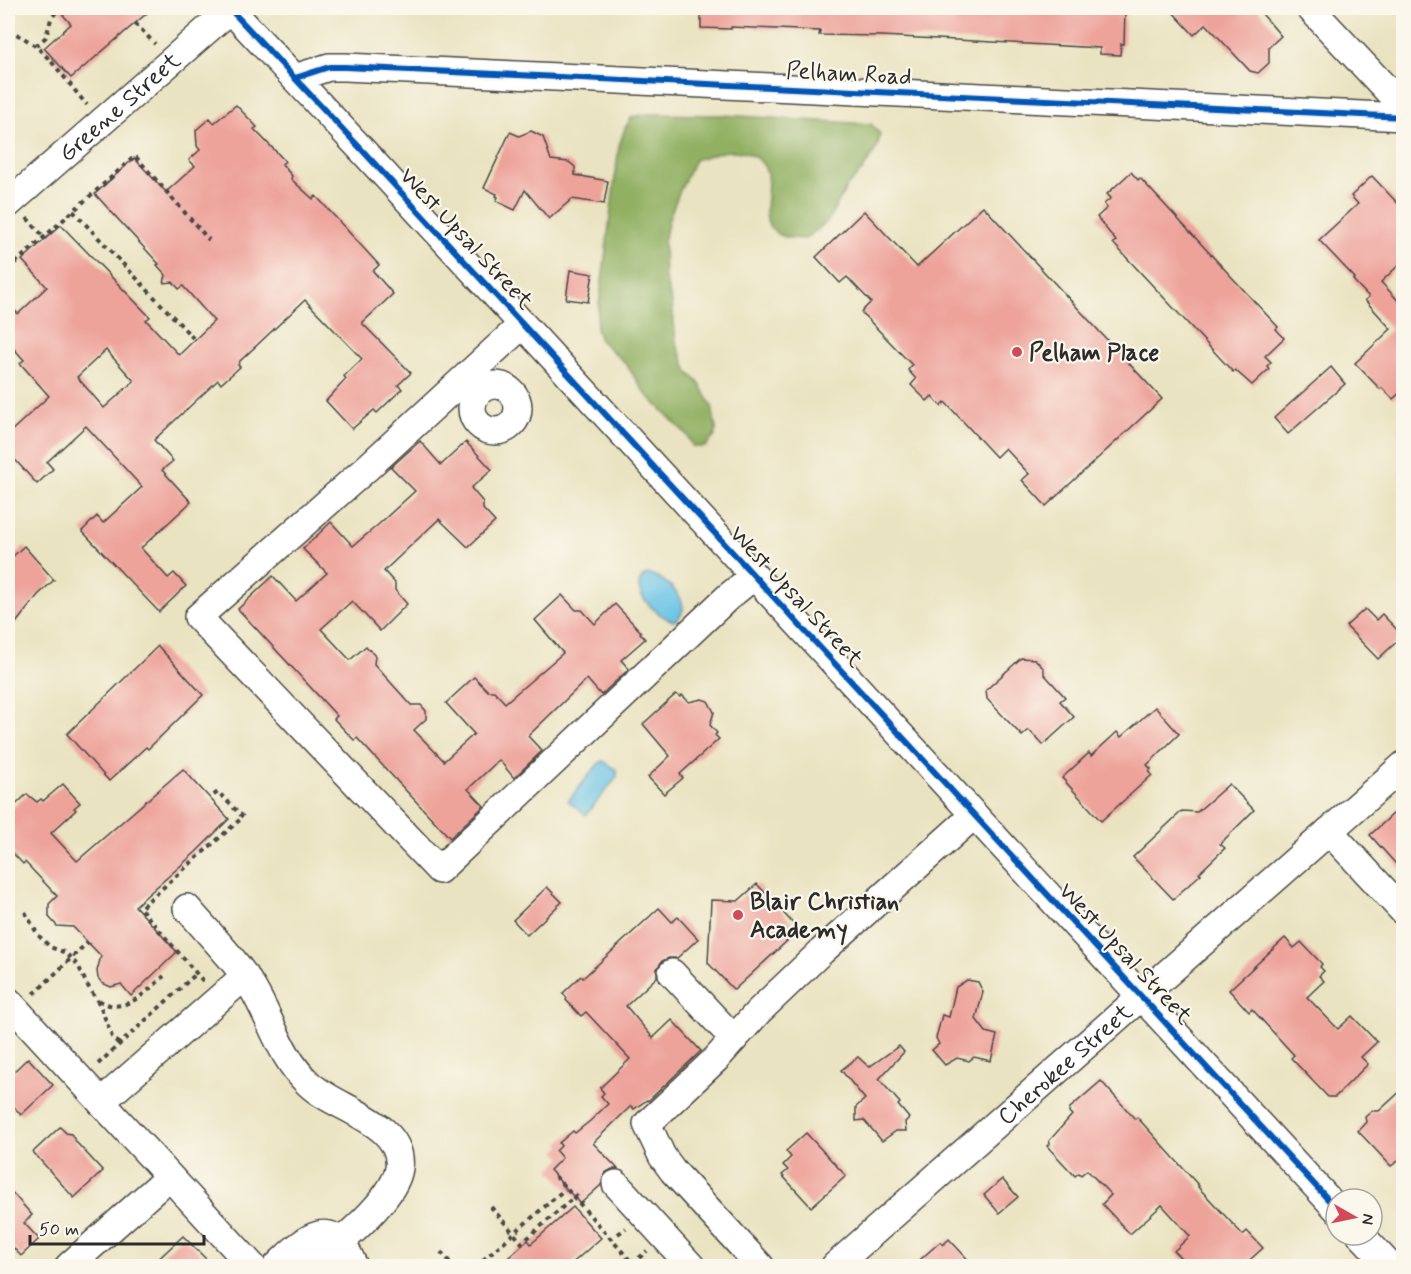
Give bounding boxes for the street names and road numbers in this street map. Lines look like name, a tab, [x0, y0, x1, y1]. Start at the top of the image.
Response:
street label: Greene Street	[53, 46, 188, 169]
street label: Pelham Road	[785, 56, 912, 93]
street label: West Upsal Street	[392, 161, 540, 317]
street label: West Upsal Street	[722, 519, 870, 675]
street label: West Upsal Street	[1051, 876, 1199, 1032]
street label: Cherokee Street	[992, 997, 1140, 1133]

